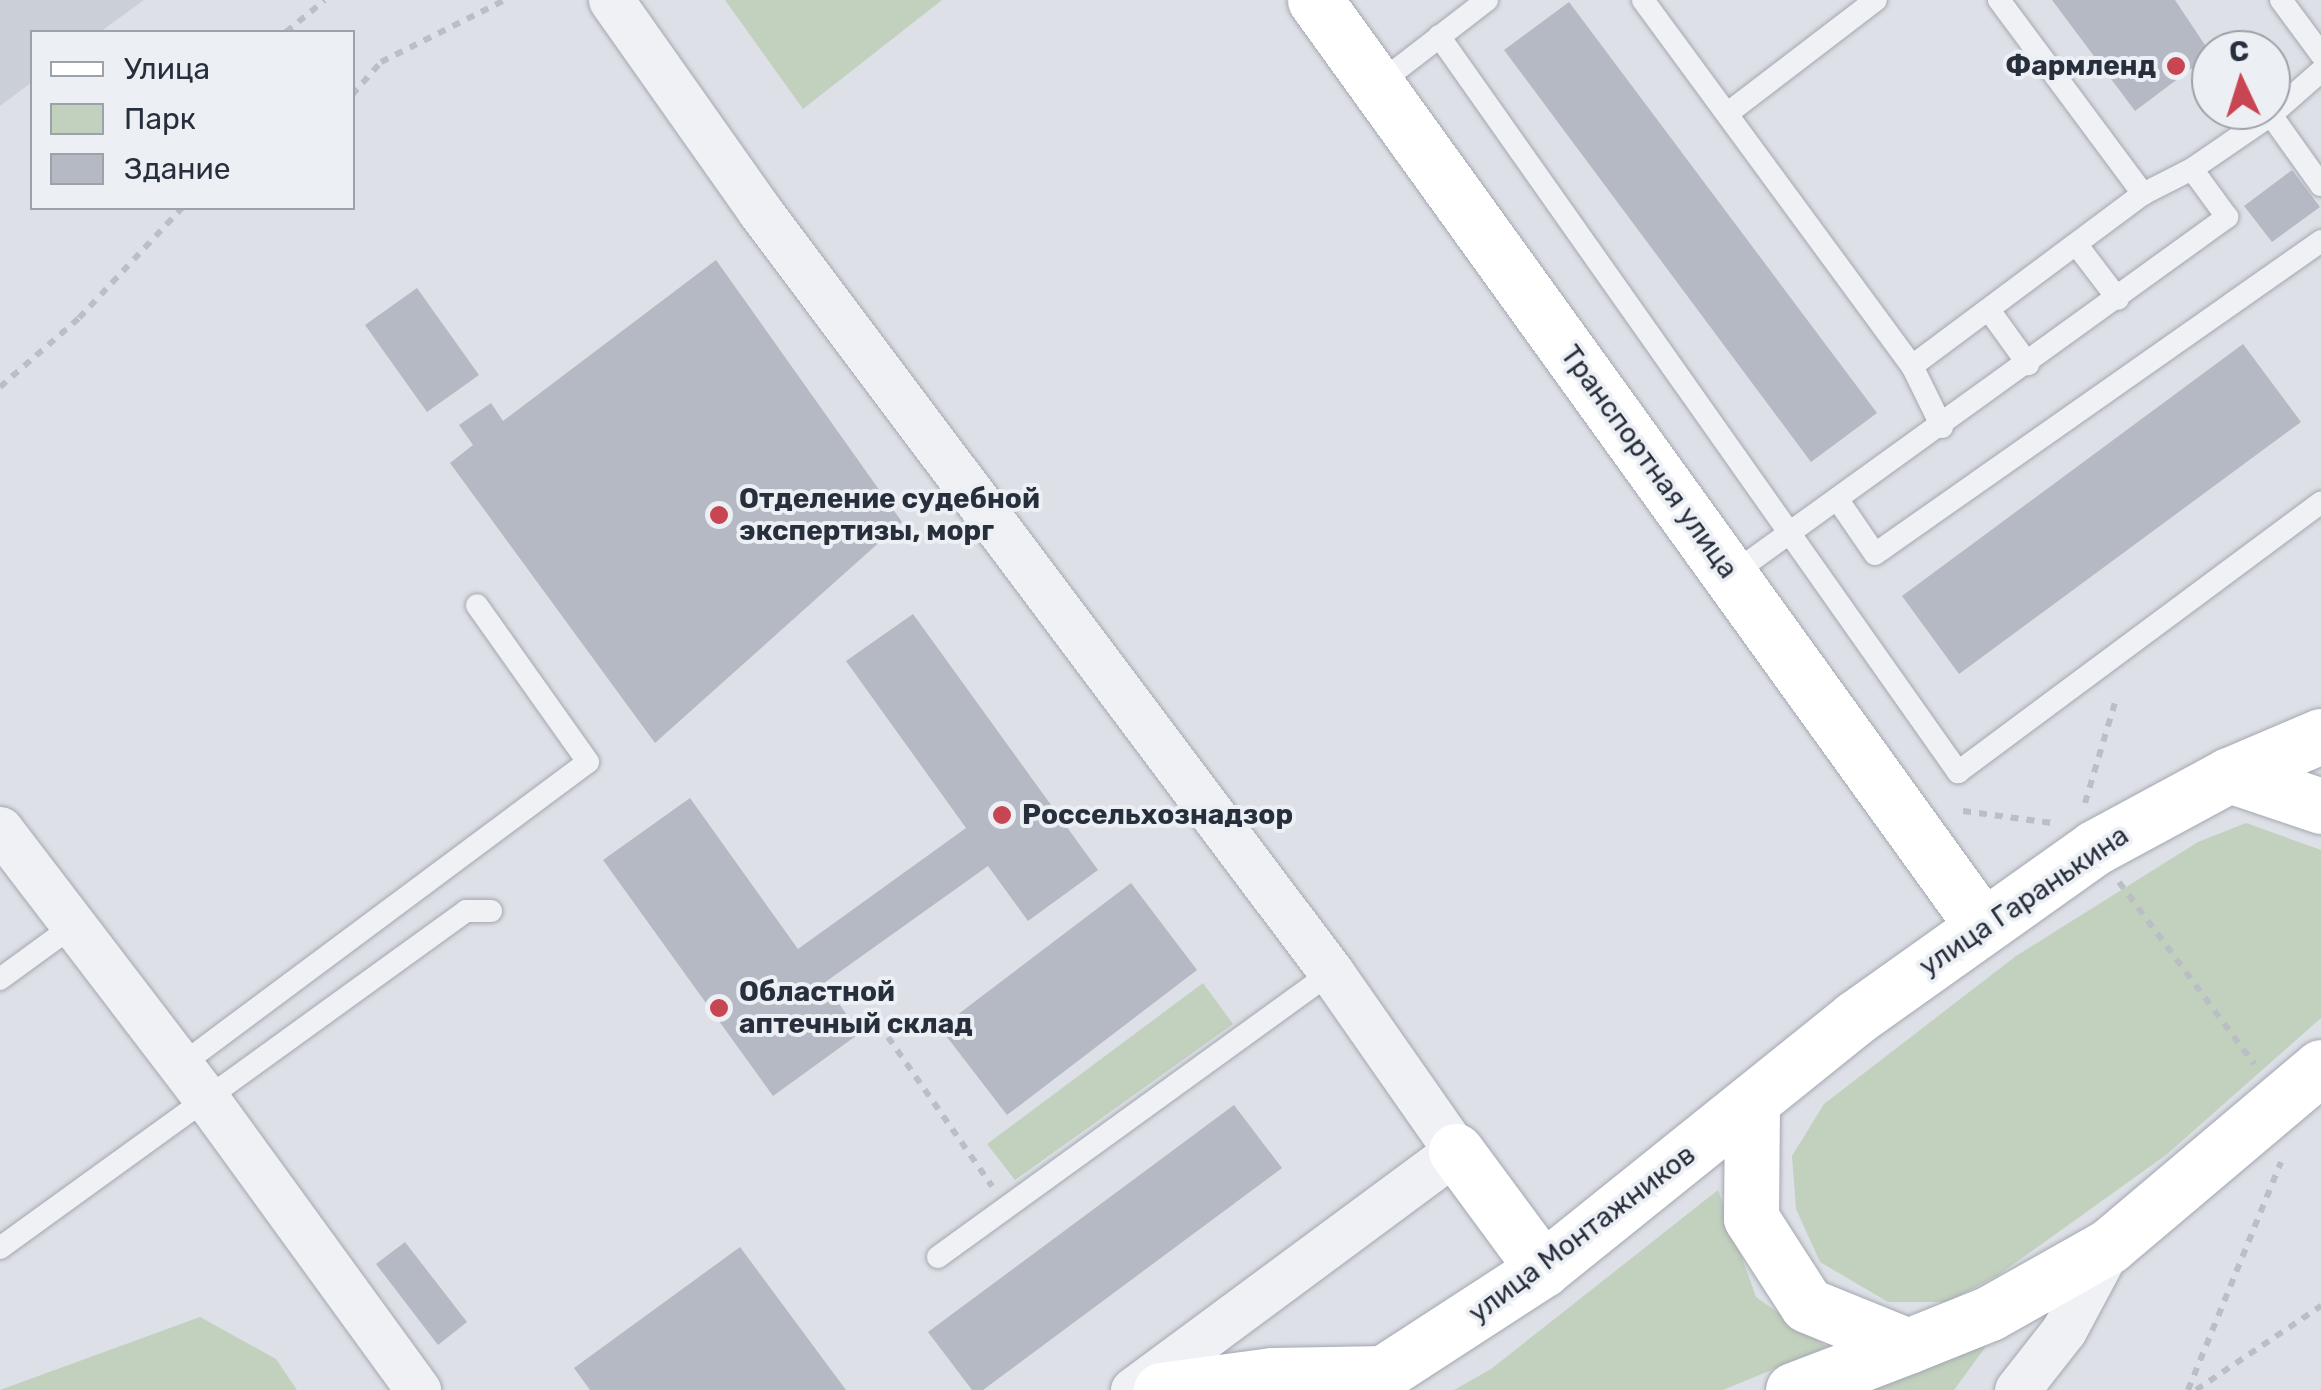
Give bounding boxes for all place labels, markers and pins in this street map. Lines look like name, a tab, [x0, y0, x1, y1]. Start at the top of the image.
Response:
place label: Фармленд	[2005, 49, 2156, 83]
marker: Фармленд	[2165, 55, 2187, 77]
place label: Отделение судебной экспертизы, морг	[739, 482, 1040, 548]
marker: Отделение судебной экспертизы, морг	[708, 504, 730, 526]
place label: Россельхознадзор	[1022, 798, 1293, 832]
marker: Россельхознадзор	[991, 804, 1013, 826]
place label: Областной аптечный склад	[739, 975, 973, 1041]
marker: Областной аптечный склад	[708, 997, 730, 1019]

